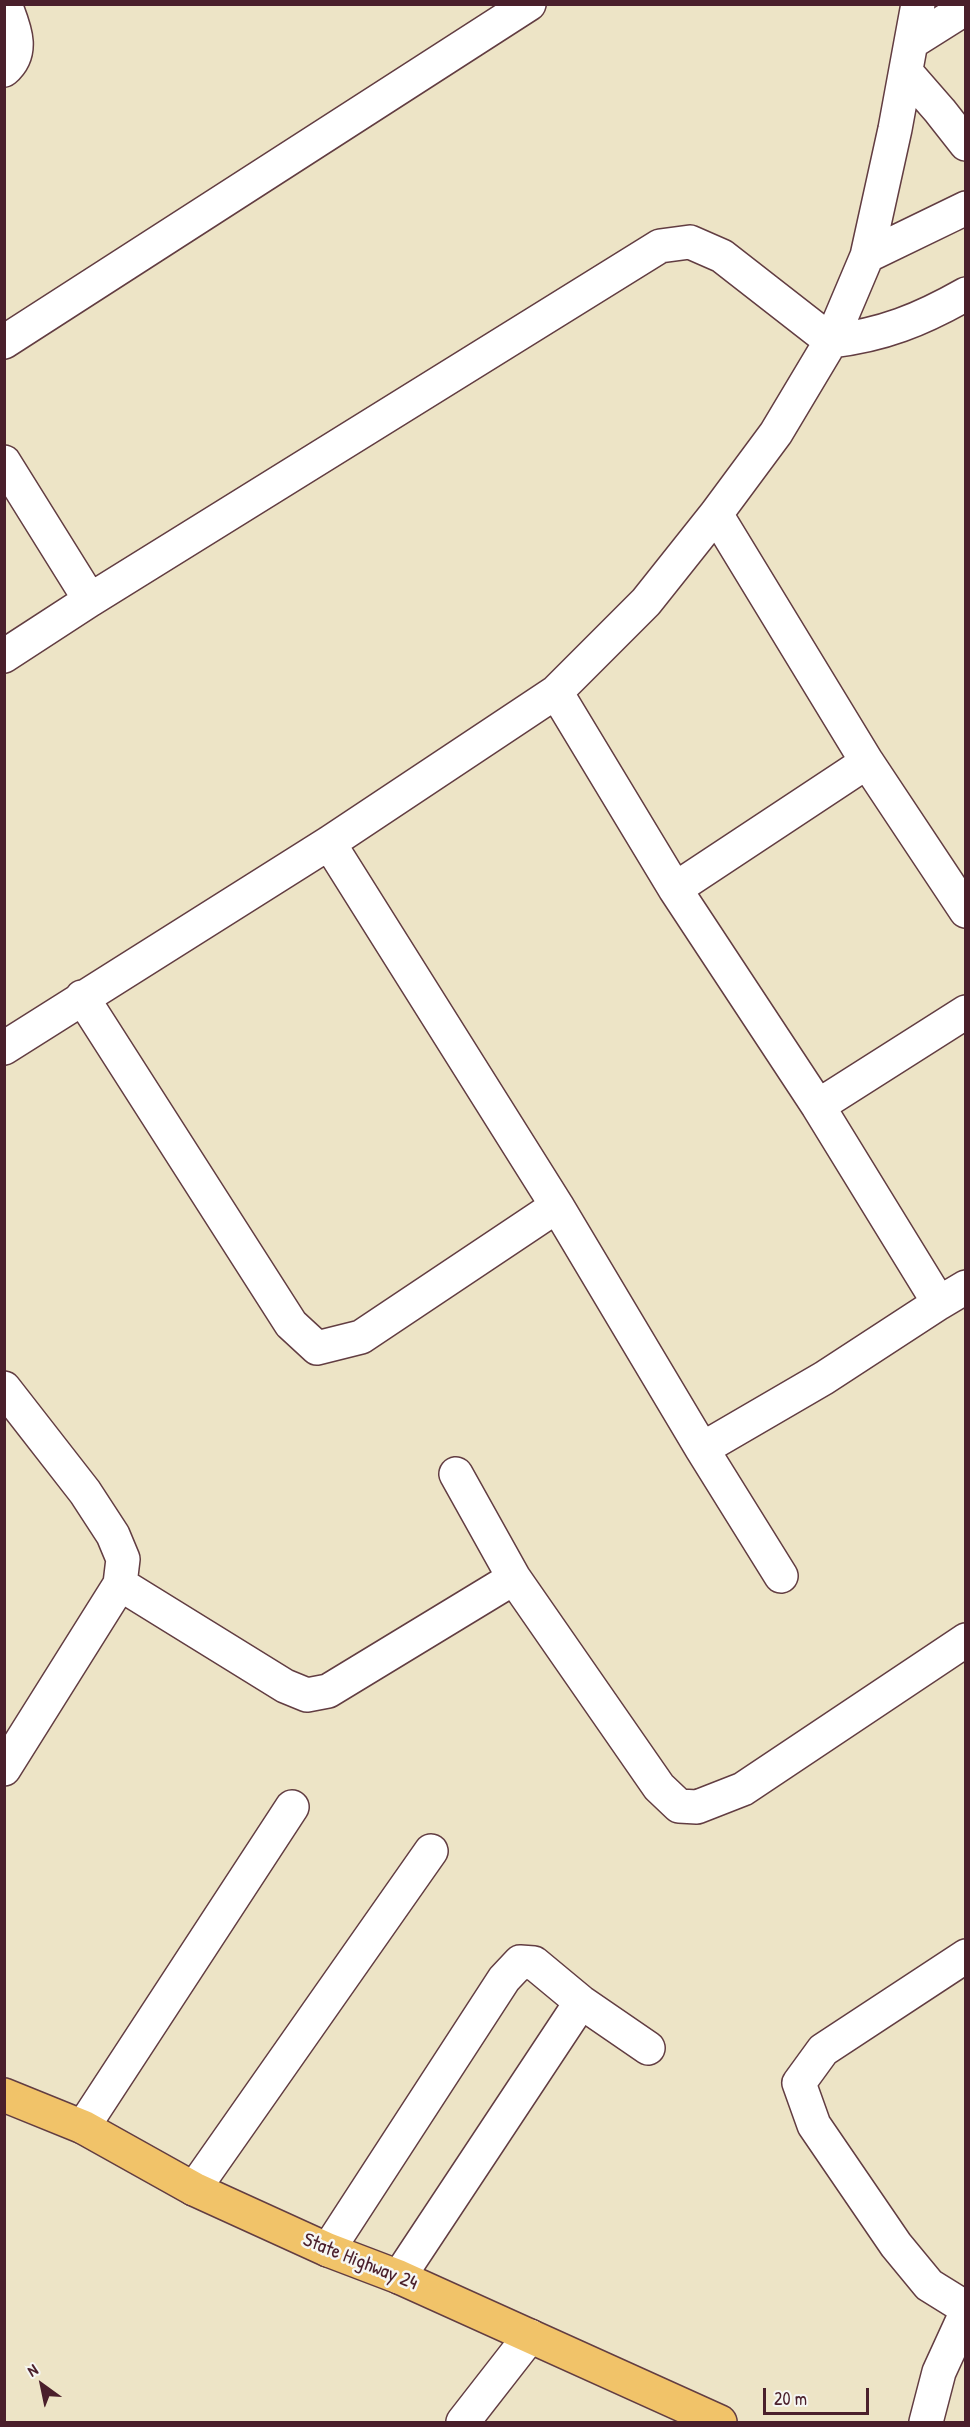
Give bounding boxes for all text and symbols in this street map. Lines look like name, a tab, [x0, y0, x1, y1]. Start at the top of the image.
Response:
street label: State Highway 24	[299, 2228, 421, 2296]
north arrow	[12, 2355, 72, 2415]
text: N	[23, 2358, 42, 2381]
scale bar	[766, 2376, 872, 2414]
text: 20 m	[774, 2386, 807, 2411]

